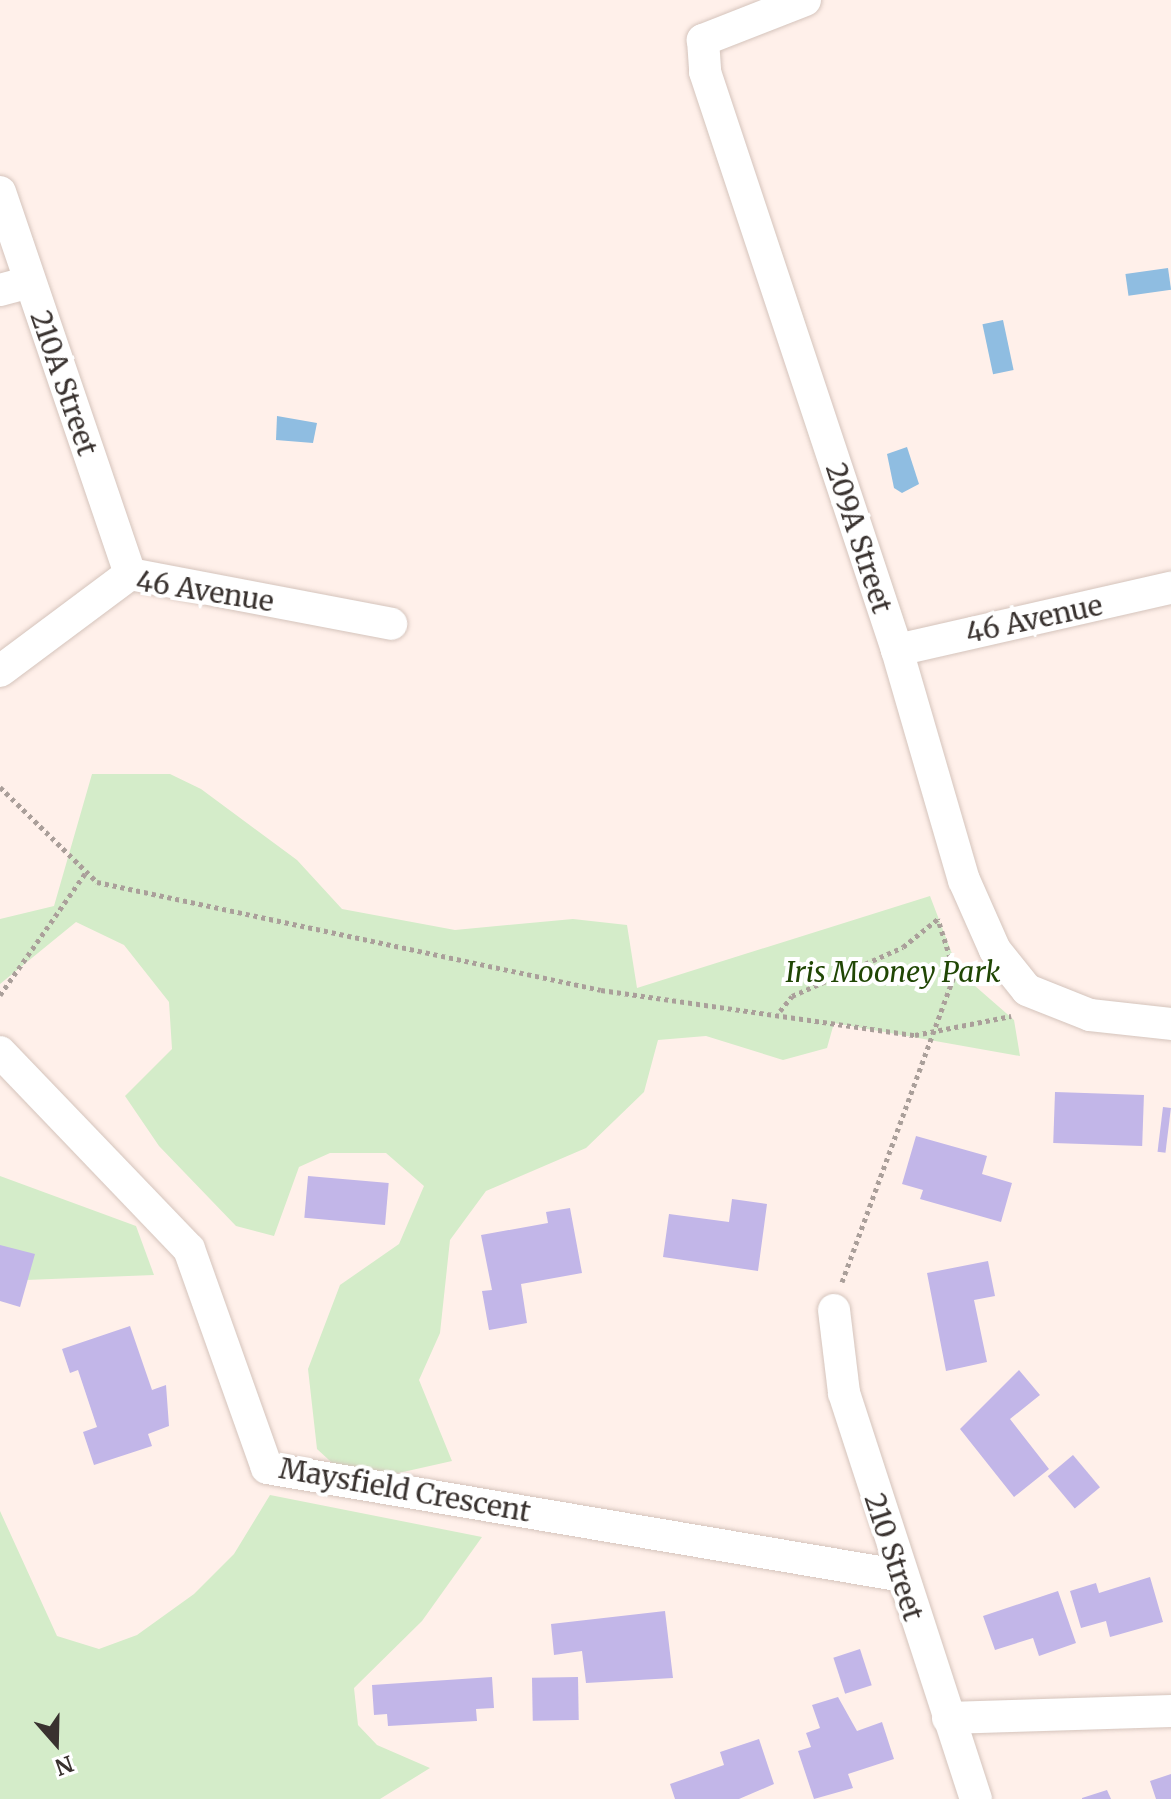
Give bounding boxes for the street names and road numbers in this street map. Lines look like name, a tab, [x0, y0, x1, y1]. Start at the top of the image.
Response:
street label: 210A Street	[24, 306, 104, 460]
street label: 209A Street	[819, 459, 899, 617]
street label: 46 Avenue	[134, 564, 276, 618]
street label: 46 Avenue	[963, 588, 1105, 650]
street label: Maysfield Crescent	[277, 1451, 533, 1529]
street label: 210 Street	[858, 1489, 930, 1625]

